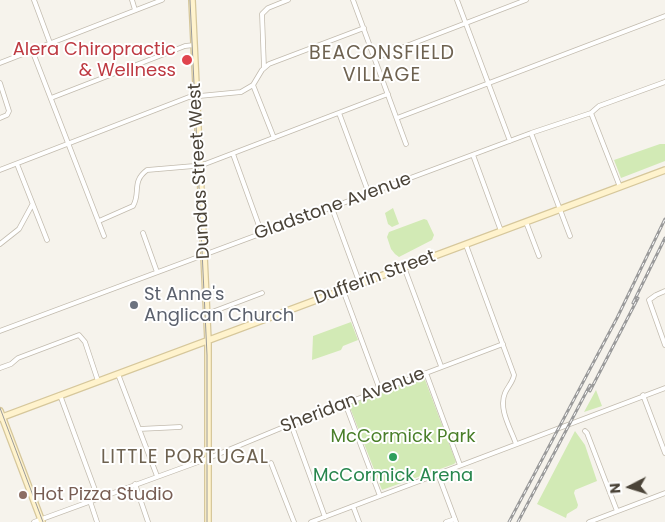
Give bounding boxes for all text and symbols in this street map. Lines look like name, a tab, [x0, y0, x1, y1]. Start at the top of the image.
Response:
place label: Alera Chiropractic & Wellness	[13, 39, 176, 82]
district label: BEACONSFIELD VILLAGE	[308, 43, 456, 87]
marker: Alera Chiropractic & Wellness	[180, 53, 194, 67]
street label: Dundas Street West	[185, 82, 215, 260]
street label: Gladstone Avenue	[252, 169, 414, 245]
street label: Dufferin Street	[311, 246, 439, 310]
place label: St Anne's Anglican Church	[144, 284, 294, 326]
marker: St Anne's Anglican Church	[128, 299, 140, 311]
street label: Sheridan Avenue	[278, 364, 428, 438]
park label: McCormick Park	[330, 426, 476, 448]
district label: LITTLE PORTUGAL	[99, 447, 271, 469]
marker: McCormick Arena	[387, 451, 399, 463]
north arrow	[605, 462, 655, 512]
place label: McCormick Arena	[313, 465, 473, 487]
text: N	[605, 482, 625, 494]
place label: Hot Pizza Studio	[33, 484, 173, 506]
marker: Hot Pizza Studio	[17, 489, 29, 501]

